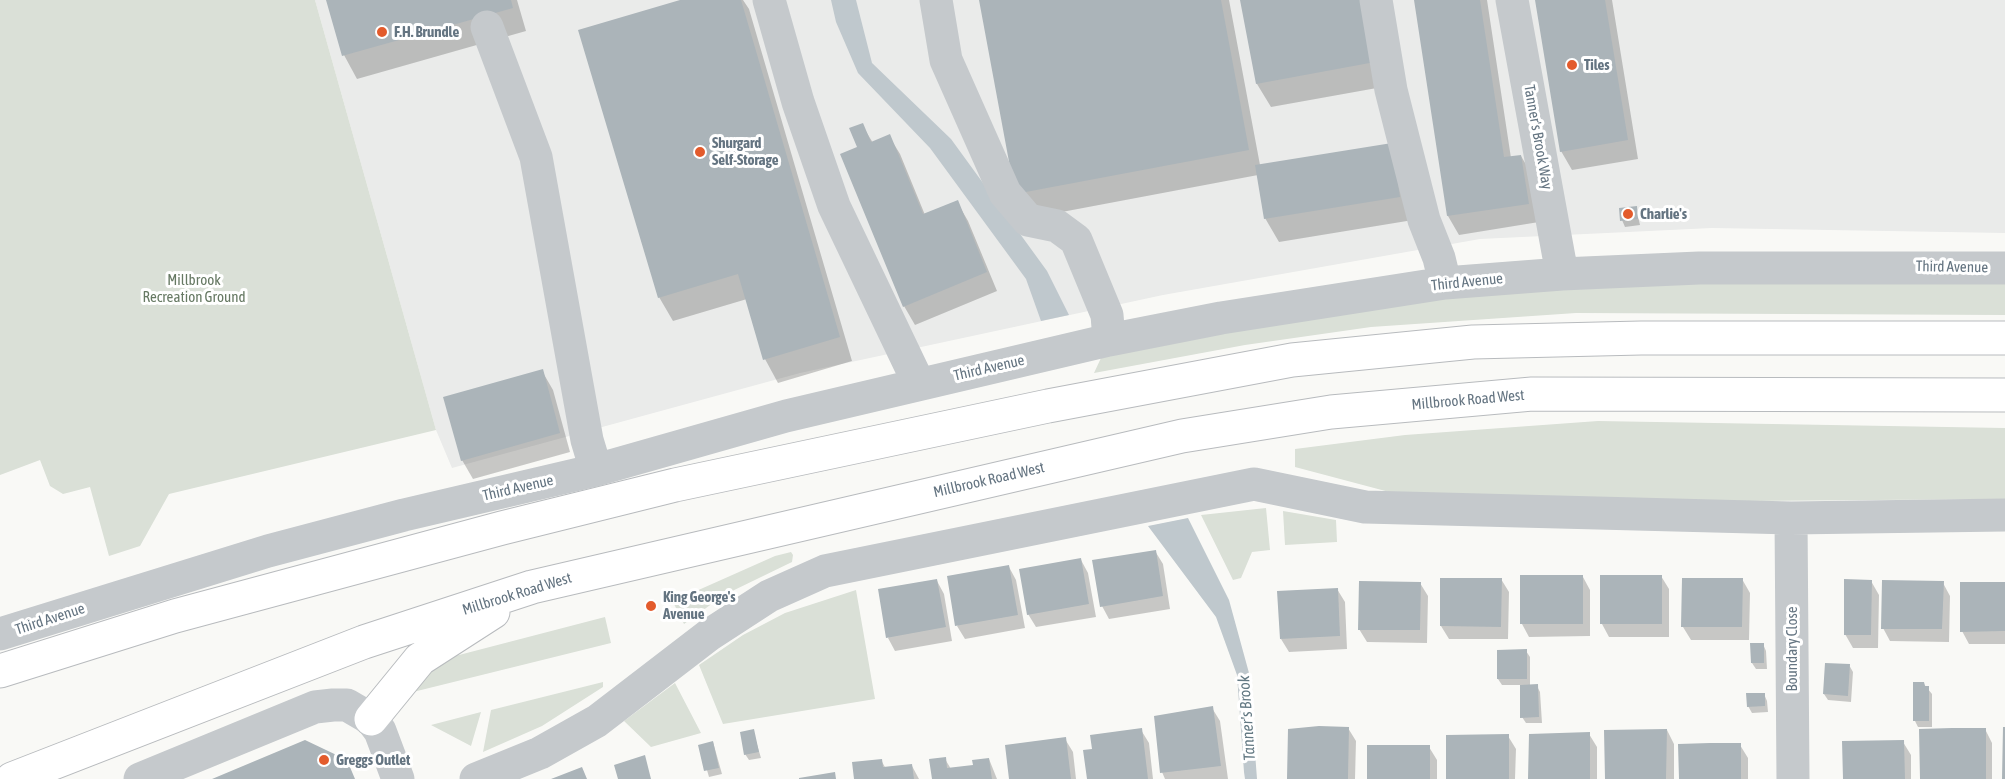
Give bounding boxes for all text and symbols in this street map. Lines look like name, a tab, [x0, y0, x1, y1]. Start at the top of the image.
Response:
place label: F.H. Brundle	[394, 23, 459, 41]
marker: F.H. Brundle	[375, 25, 389, 39]
place label: Tiles	[1584, 56, 1610, 74]
marker: Tiles	[1565, 58, 1579, 72]
street label: Tanner's Brook Way	[1520, 83, 1556, 191]
place label: Shurgard Self-Storage	[712, 134, 779, 169]
marker: Shurgard Self-Storage	[693, 145, 707, 159]
place label: Charlie's	[1640, 205, 1687, 223]
marker: Charlie's	[1621, 207, 1635, 221]
street label: Third Avenue	[1916, 257, 1988, 277]
street label: Third Avenue	[1430, 269, 1504, 295]
park label: Millbrook Recreation Ground	[142, 271, 246, 306]
street label: Third Avenue	[952, 351, 1026, 385]
street label: Millbrook Road West	[1411, 386, 1525, 414]
street label: Millbrook Road West	[932, 458, 1046, 502]
street label: Third Avenue	[481, 471, 555, 505]
street label: Millbrook Road West	[460, 569, 574, 619]
place label: King George's Avenue	[663, 588, 736, 623]
street label: Third Avenue	[13, 599, 87, 639]
marker: King George's Avenue	[644, 599, 658, 613]
street label: Boundary Close	[1783, 606, 1801, 692]
water label: Tanner's Brook	[1234, 675, 1260, 761]
place label: Greggs Outlet	[336, 751, 410, 769]
marker: Greggs Outlet	[317, 753, 331, 767]

